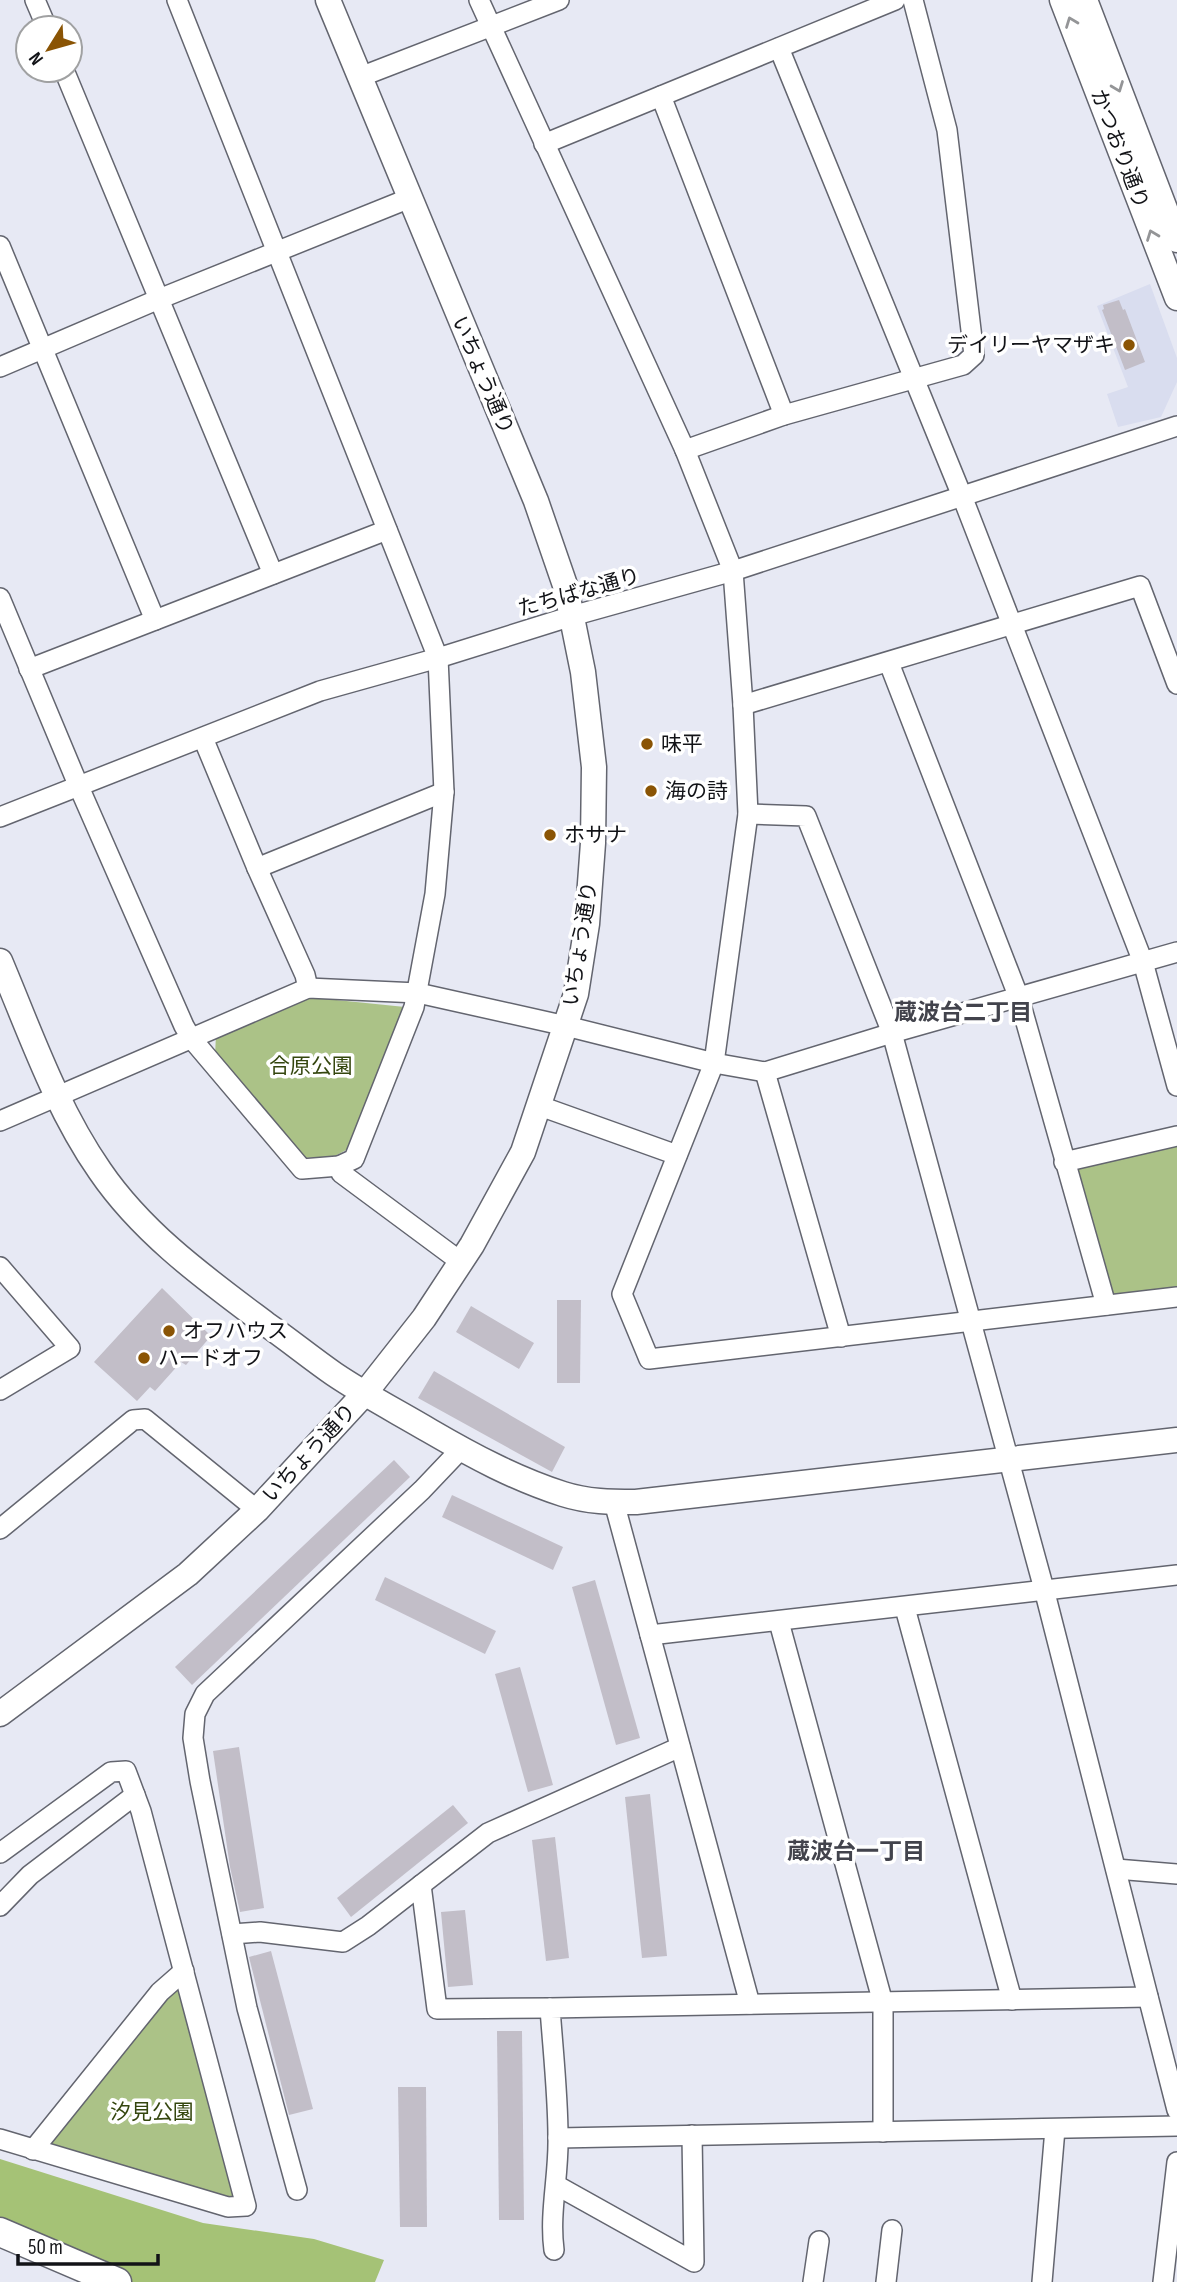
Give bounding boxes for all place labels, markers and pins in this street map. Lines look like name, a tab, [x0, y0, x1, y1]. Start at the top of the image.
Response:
place label: デイリーヤマザキ	[947, 333, 1115, 358]
marker: デイリーヤマザキ	[1121, 337, 1137, 353]
place label: 味平	[661, 732, 703, 757]
marker: 味平	[639, 736, 655, 752]
place label: 海の詩	[665, 779, 728, 804]
marker: 海の詩	[643, 783, 659, 799]
place label: ホサナ	[564, 823, 627, 848]
marker: ホサナ	[542, 827, 558, 843]
place label: オフハウス	[183, 1319, 288, 1344]
marker: オフハウス	[161, 1323, 177, 1339]
place label: ハードオフ	[158, 1346, 263, 1371]
marker: ハードオフ	[136, 1350, 152, 1366]

